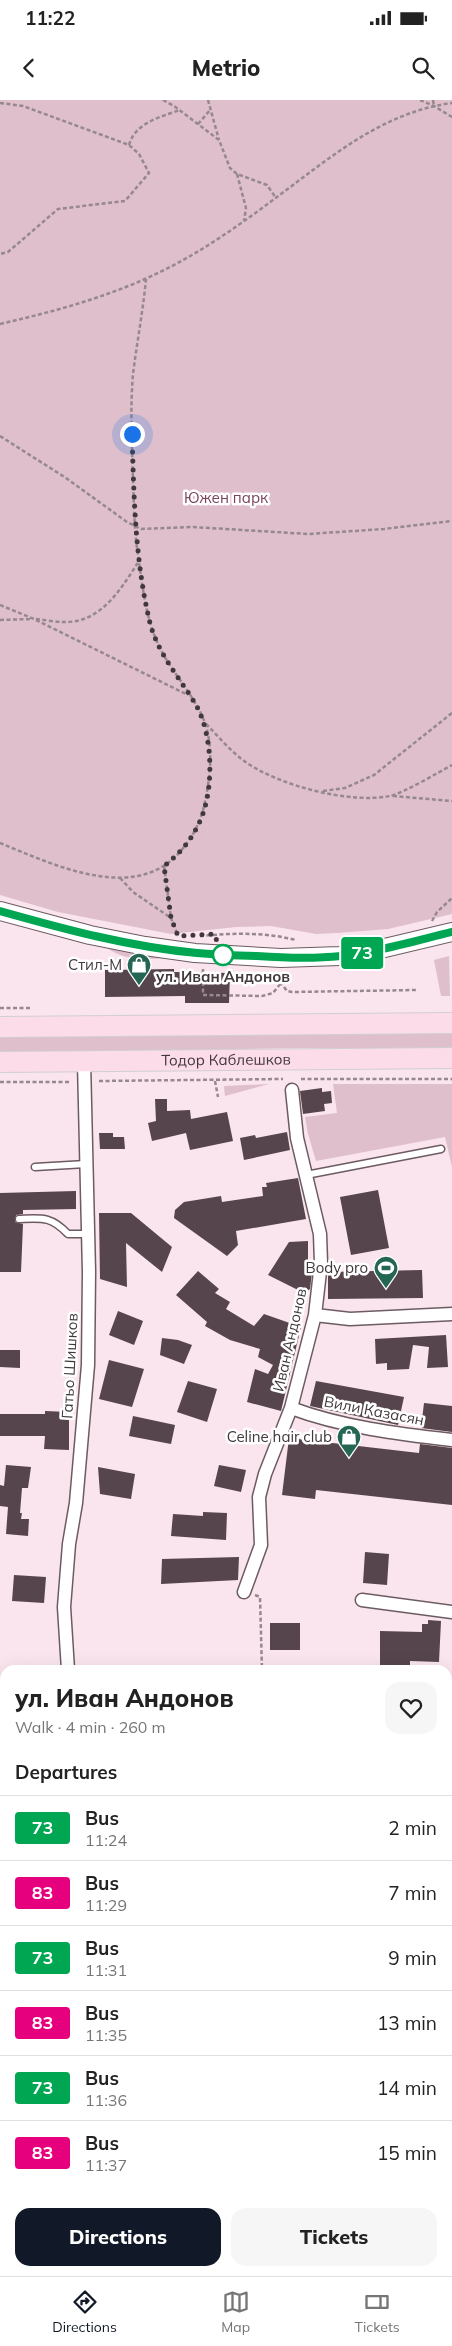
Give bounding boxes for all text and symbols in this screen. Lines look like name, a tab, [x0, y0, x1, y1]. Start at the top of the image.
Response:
text: 11:22	[25, 6, 75, 30]
icon: back	[15, 54, 43, 82]
text: Metrio	[192, 54, 260, 82]
icon: search	[409, 54, 437, 82]
your location	[120, 422, 145, 447]
park label: Южен парк	[184, 488, 269, 507]
line badge: 73	[340, 937, 384, 969]
text: 73	[351, 941, 373, 964]
marker: ул. Иван Андонов	[212, 944, 234, 966]
shop icon: Стил-М	[126, 952, 152, 986]
place label: Стил-М	[68, 955, 122, 974]
place label: ул. Иван Андонов	[156, 967, 290, 986]
street label: Тодор Каблешков	[161, 1049, 291, 1070]
sports icon: Body pro	[373, 1255, 399, 1289]
place label: Body pro	[305, 1258, 368, 1277]
street label: Иван Андонов	[268, 1286, 311, 1393]
street label: Гатьо Шишков	[57, 1313, 82, 1419]
street label: Вили Казасян	[323, 1392, 426, 1430]
shop icon: Celine hair club	[336, 1424, 362, 1458]
place label: Celine hair club	[227, 1427, 332, 1446]
button: heart	[385, 1682, 437, 1734]
text: ул. Иван Андонов	[15, 1683, 234, 1713]
text: Walk · 4 min · 260 m	[15, 1717, 166, 1737]
text: Departures	[15, 1760, 117, 1784]
text: Bus	[85, 1806, 119, 1830]
text: 73	[32, 1816, 53, 1839]
text: 2 min	[388, 1816, 437, 1840]
text: 11:24	[85, 1830, 127, 1850]
text: Bus	[85, 1871, 119, 1895]
text: 83	[32, 1881, 53, 1904]
text: 7 min	[388, 1881, 437, 1905]
text: 11:29	[85, 1895, 127, 1915]
text: Bus	[85, 1936, 119, 1960]
text: 73	[32, 1946, 53, 1969]
text: 9 min	[388, 1946, 437, 1970]
text: 11:31	[85, 1960, 127, 1980]
text: Bus	[85, 2001, 119, 2025]
text: 83	[32, 2011, 53, 2034]
text: 13 min	[377, 2011, 437, 2035]
text: 11:35	[85, 2025, 127, 2045]
text: Bus	[85, 2066, 119, 2090]
text: 73	[32, 2076, 53, 2099]
text: 14 min	[377, 2076, 437, 2100]
text: 11:36	[85, 2090, 127, 2110]
text: Bus	[85, 2131, 119, 2155]
text: 83	[32, 2141, 53, 2164]
text: 15 min	[377, 2141, 437, 2165]
text: 11:37	[85, 2155, 127, 2175]
button: Directions	[15, 2208, 221, 2266]
button: Tickets	[231, 2208, 437, 2266]
tab: Directions	[52, 2288, 117, 2336]
tab: Map	[221, 2288, 250, 2336]
tab: Tickets	[355, 2288, 400, 2336]

